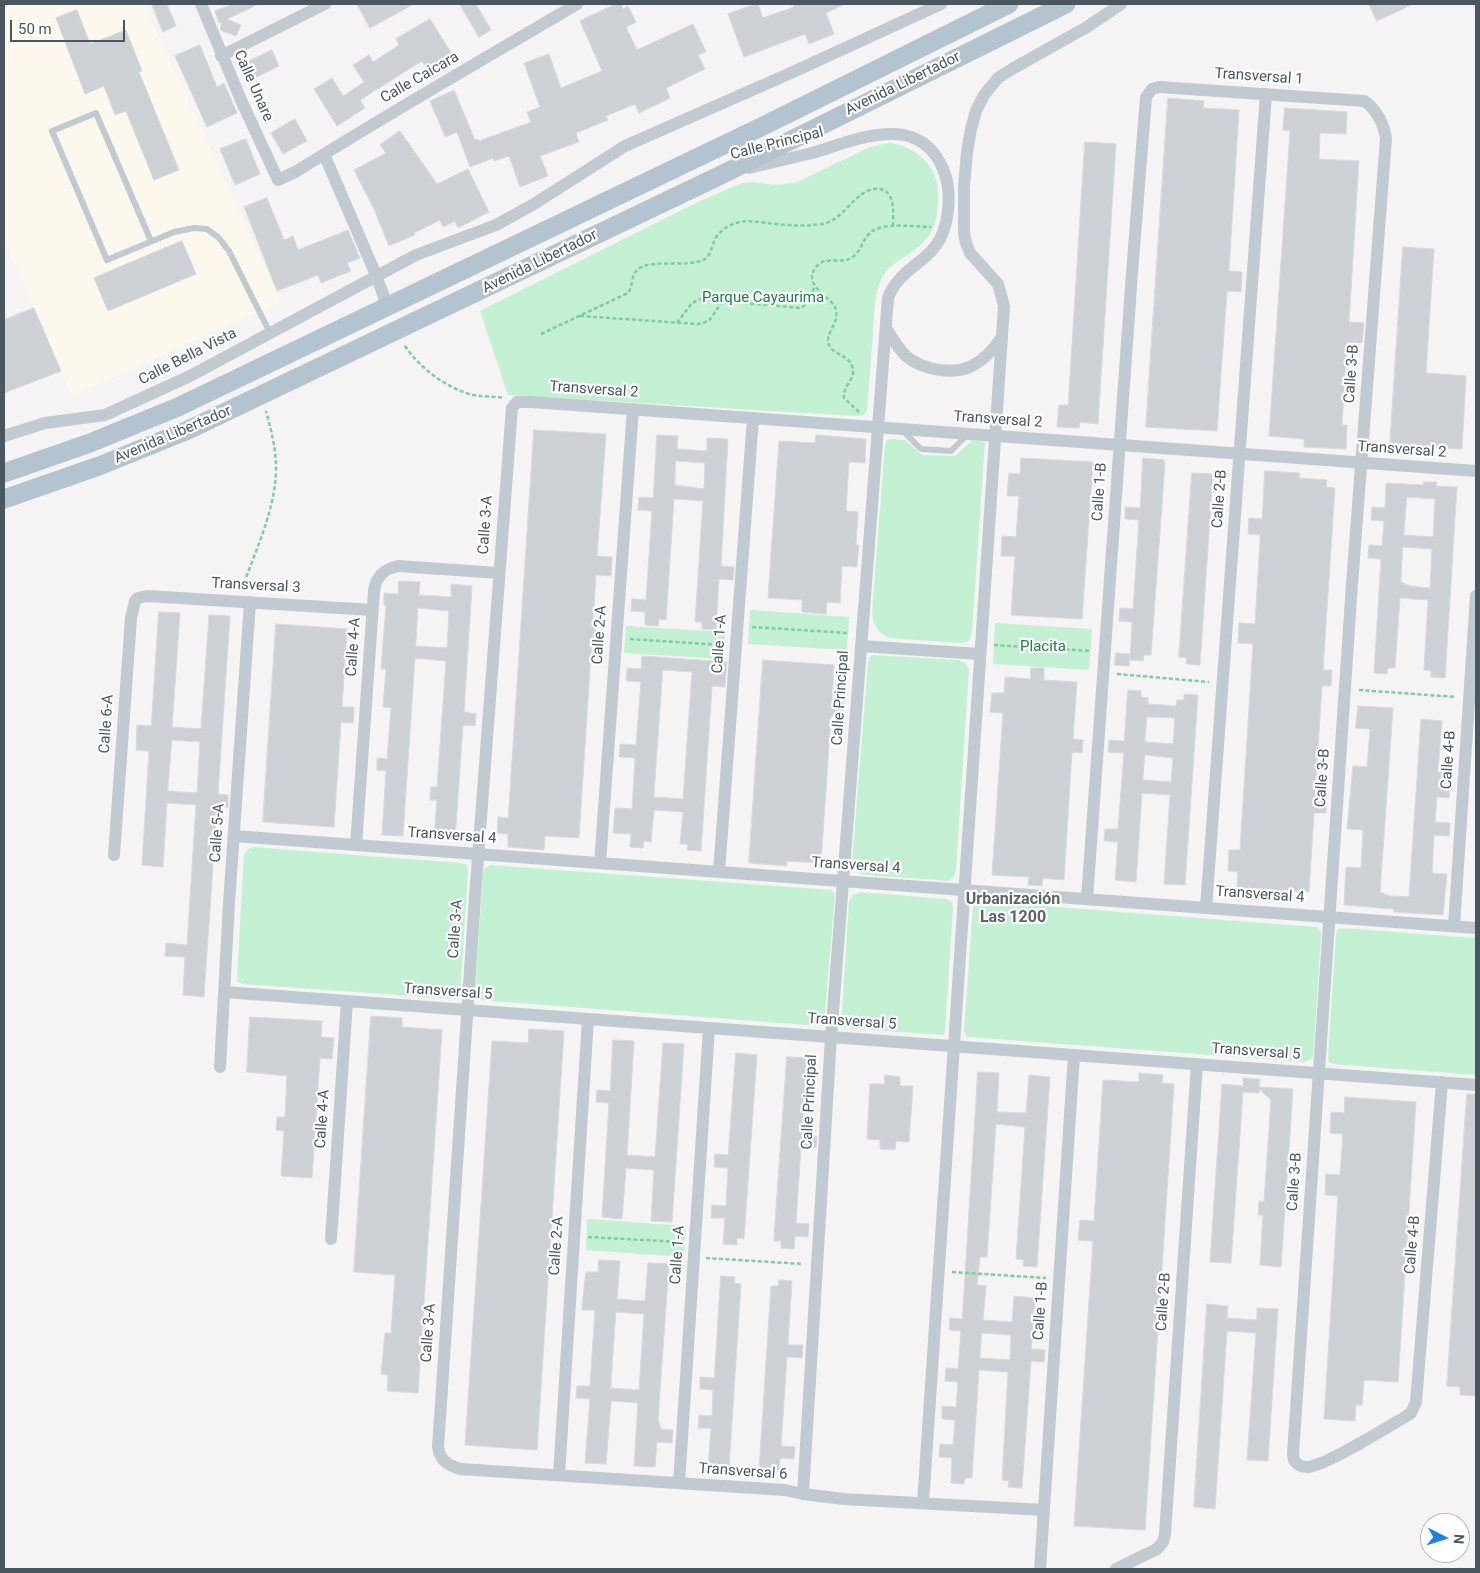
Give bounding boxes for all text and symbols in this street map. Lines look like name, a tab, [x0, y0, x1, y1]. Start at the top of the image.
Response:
scale bar	[12, 10, 128, 42]
text: 50 m	[18, 20, 52, 38]
street label: Calle Unare	[229, 48, 277, 124]
street label: Calle Caicara	[378, 48, 462, 108]
street label: Avenida Libertador	[843, 48, 963, 120]
street label: Transversal 1	[1214, 65, 1304, 89]
street label: Calle Principal	[729, 124, 825, 164]
street label: Avenida Libertador	[480, 226, 600, 298]
park label: Parque Cayaurima	[702, 289, 824, 307]
street label: Calle Bella Vista	[136, 325, 240, 389]
street label: Calle 3-B	[1341, 344, 1363, 404]
street label: Transversal 2	[549, 378, 639, 402]
street label: Avenida Libertador	[112, 402, 234, 468]
street label: Transversal 2	[953, 408, 1043, 432]
street label: Transversal 2	[1357, 438, 1447, 462]
street label: Calle 1-B	[1089, 462, 1111, 522]
street label: Calle 2-B	[1209, 469, 1231, 529]
street label: Calle 3-A	[475, 495, 497, 555]
street label: Transversal 3	[211, 575, 301, 597]
street label: Calle 2-A	[589, 605, 611, 665]
street label: Calle 1-A	[709, 614, 731, 674]
street label: Calle 4-A	[343, 617, 365, 677]
park label: Placita	[1020, 638, 1066, 656]
street label: Calle Principal	[829, 650, 853, 746]
street label: Calle 6-A	[96, 694, 118, 754]
street label: Calle 4-B	[1438, 730, 1460, 790]
street label: Calle 3-B	[1312, 748, 1334, 808]
street label: Calle 5-A	[207, 803, 229, 863]
street label: Transversal 4	[407, 824, 497, 848]
street label: Transversal 4	[811, 854, 901, 878]
street label: Transversal 4	[1215, 883, 1305, 907]
district label: Urbanización Las 1200	[966, 890, 1060, 928]
street label: Calle 3-A	[445, 899, 467, 959]
street label: Transversal 5	[403, 980, 493, 1004]
street label: Transversal 5	[807, 1010, 897, 1034]
street label: Transversal 5	[1211, 1040, 1301, 1064]
street label: Calle Principal	[799, 1054, 821, 1150]
street label: Calle 4-A	[312, 1089, 334, 1149]
street label: Calle 3-B	[1284, 1152, 1306, 1212]
street label: Calle 4-B	[1401, 1215, 1425, 1275]
street label: Calle 2-A	[546, 1216, 568, 1276]
street label: Calle 1-A	[667, 1225, 689, 1285]
street label: Calle 2-B	[1153, 1272, 1175, 1332]
street label: Calle 1-B	[1030, 1281, 1052, 1341]
street label: Calle 3-A	[418, 1303, 440, 1363]
street label: Transversal 6	[698, 1460, 788, 1484]
north arrow	[1420, 1513, 1470, 1563]
text: N	[1451, 1534, 1467, 1545]

